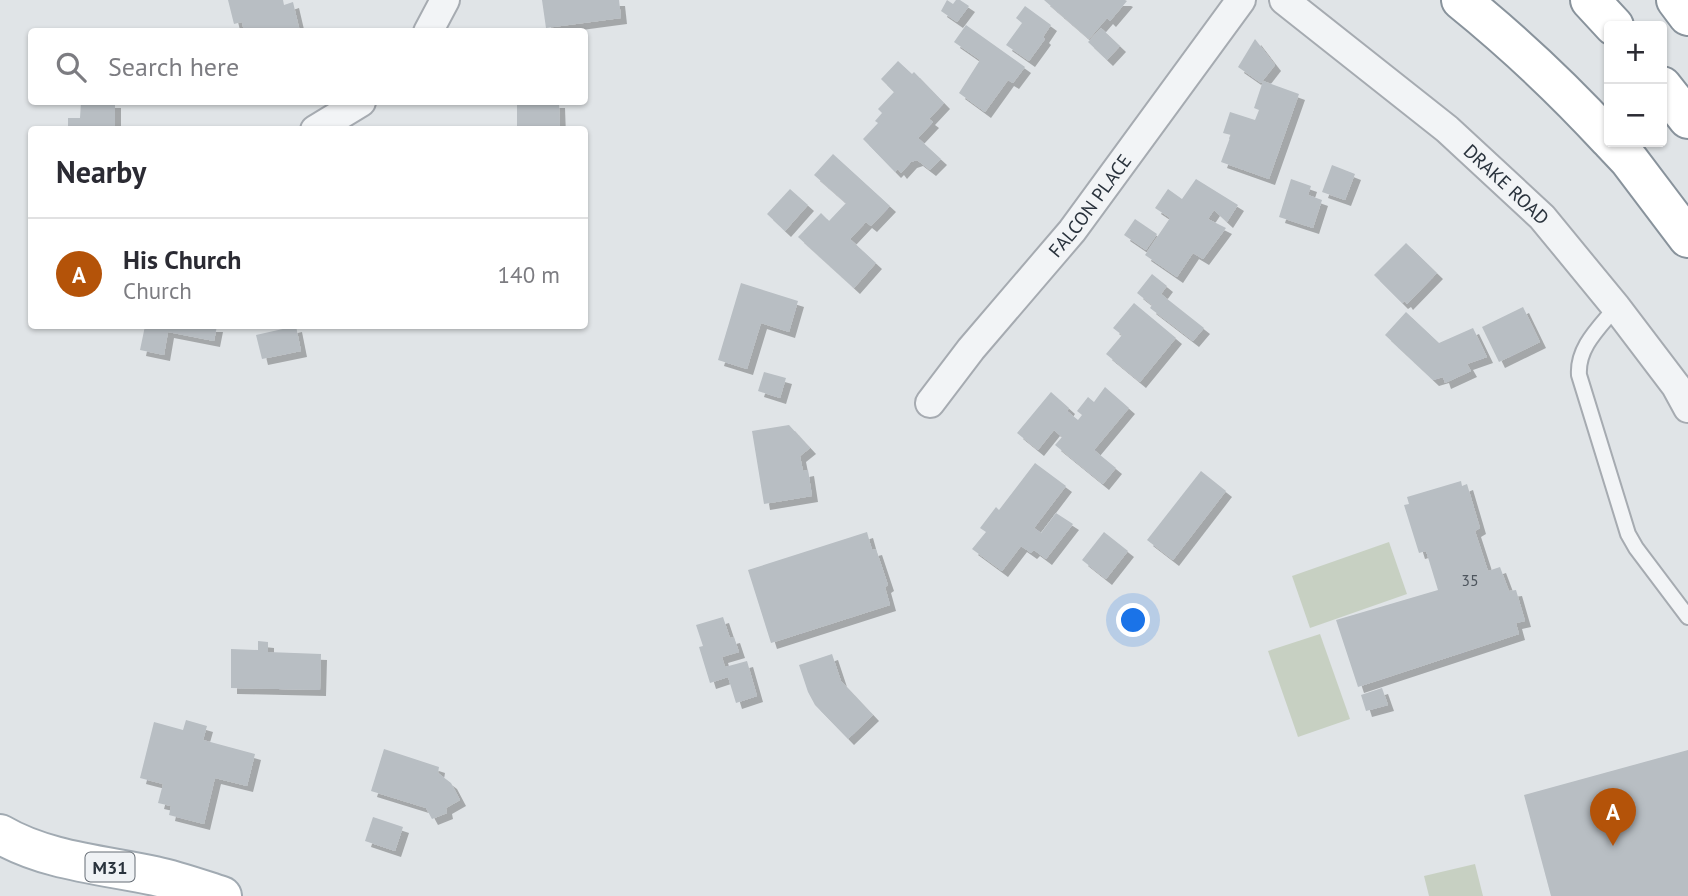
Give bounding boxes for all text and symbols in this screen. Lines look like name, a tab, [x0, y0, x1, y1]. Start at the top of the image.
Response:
map controls	[1604, 21, 1667, 147]
button: +	[1604, 21, 1667, 84]
search box	[28, 28, 588, 105]
icon: search	[52, 48, 90, 86]
text: Search here	[108, 50, 239, 83]
button: −	[1604, 84, 1667, 147]
street label: DRAKE ROAD	[1459, 139, 1554, 230]
street label: FALCON PLACE	[1043, 149, 1136, 262]
text: Nearby	[56, 152, 146, 191]
text: His Church	[123, 243, 241, 276]
text: A	[72, 260, 86, 289]
text: 140 m	[498, 260, 560, 289]
text: Church	[123, 276, 192, 305]
house number: 35	[1461, 570, 1479, 590]
your location	[1116, 603, 1150, 637]
pin: A	[1590, 788, 1636, 846]
road number: M31	[86, 852, 134, 882]

